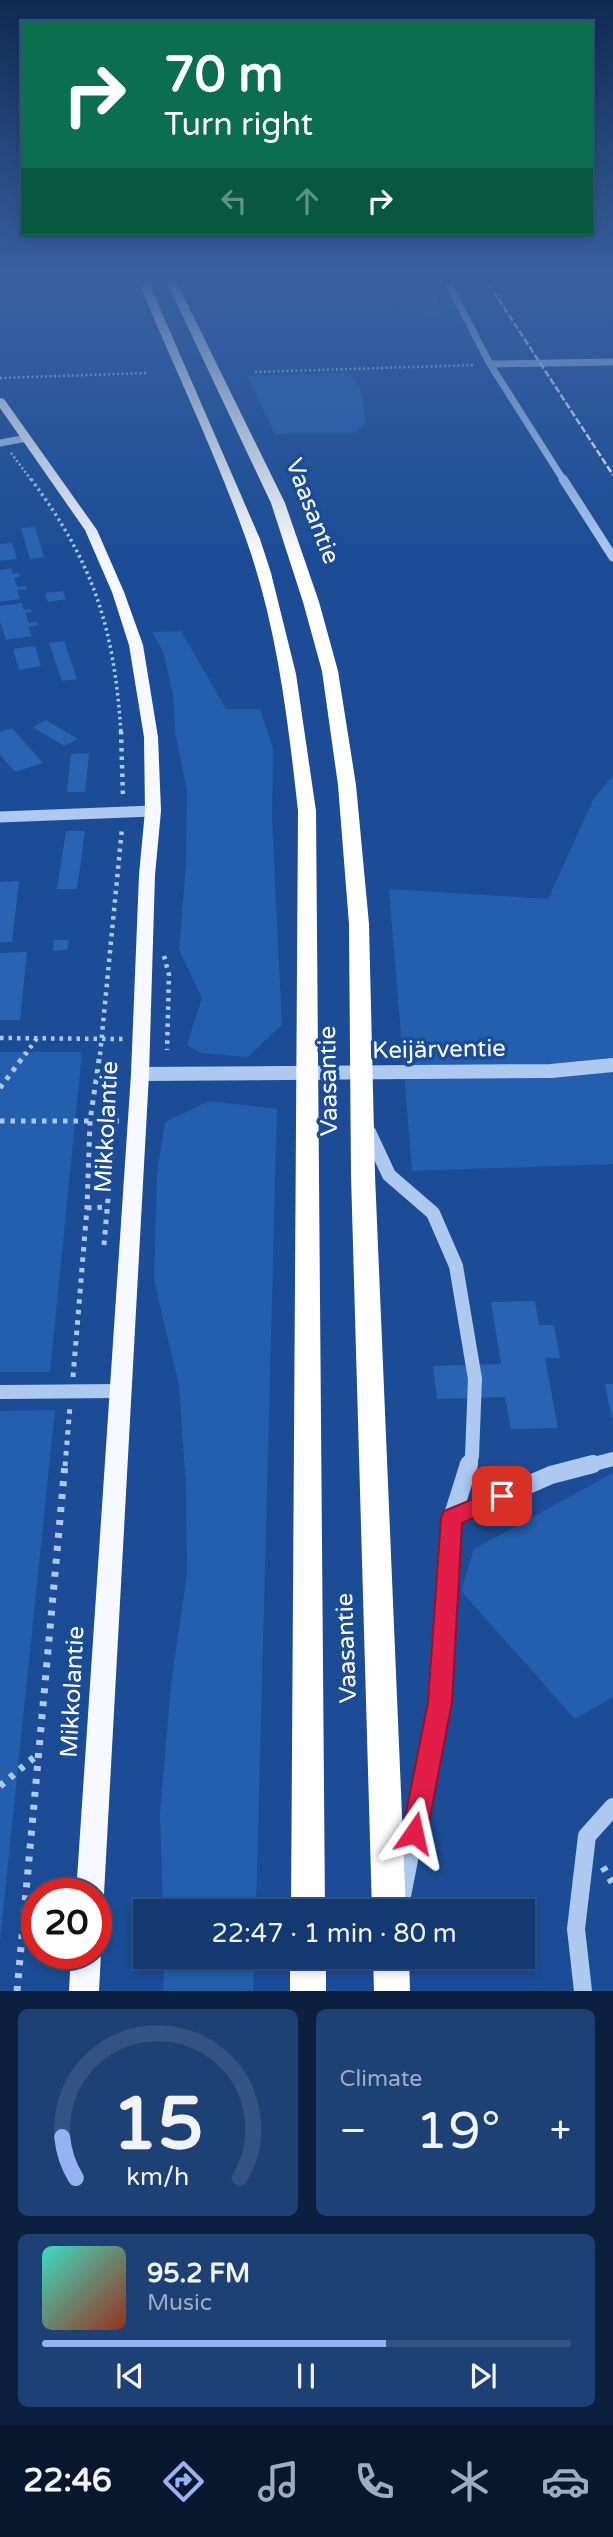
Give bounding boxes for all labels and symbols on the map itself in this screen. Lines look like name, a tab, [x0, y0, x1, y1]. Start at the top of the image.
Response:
street label: Vaasantie	[279, 454, 346, 568]
street label: Vaasantie	[313, 1026, 344, 1136]
street label: Keijärventie	[372, 1034, 506, 1065]
street label: Mikkolantie	[89, 1060, 124, 1194]
pin	[472, 1466, 532, 1526]
street label: Vaasantie	[330, 1592, 363, 1704]
street label: Mikkolantie	[55, 1625, 90, 1759]
position arrow	[377, 1796, 451, 1870]
speed limit sign: 20	[21, 1878, 112, 1969]

